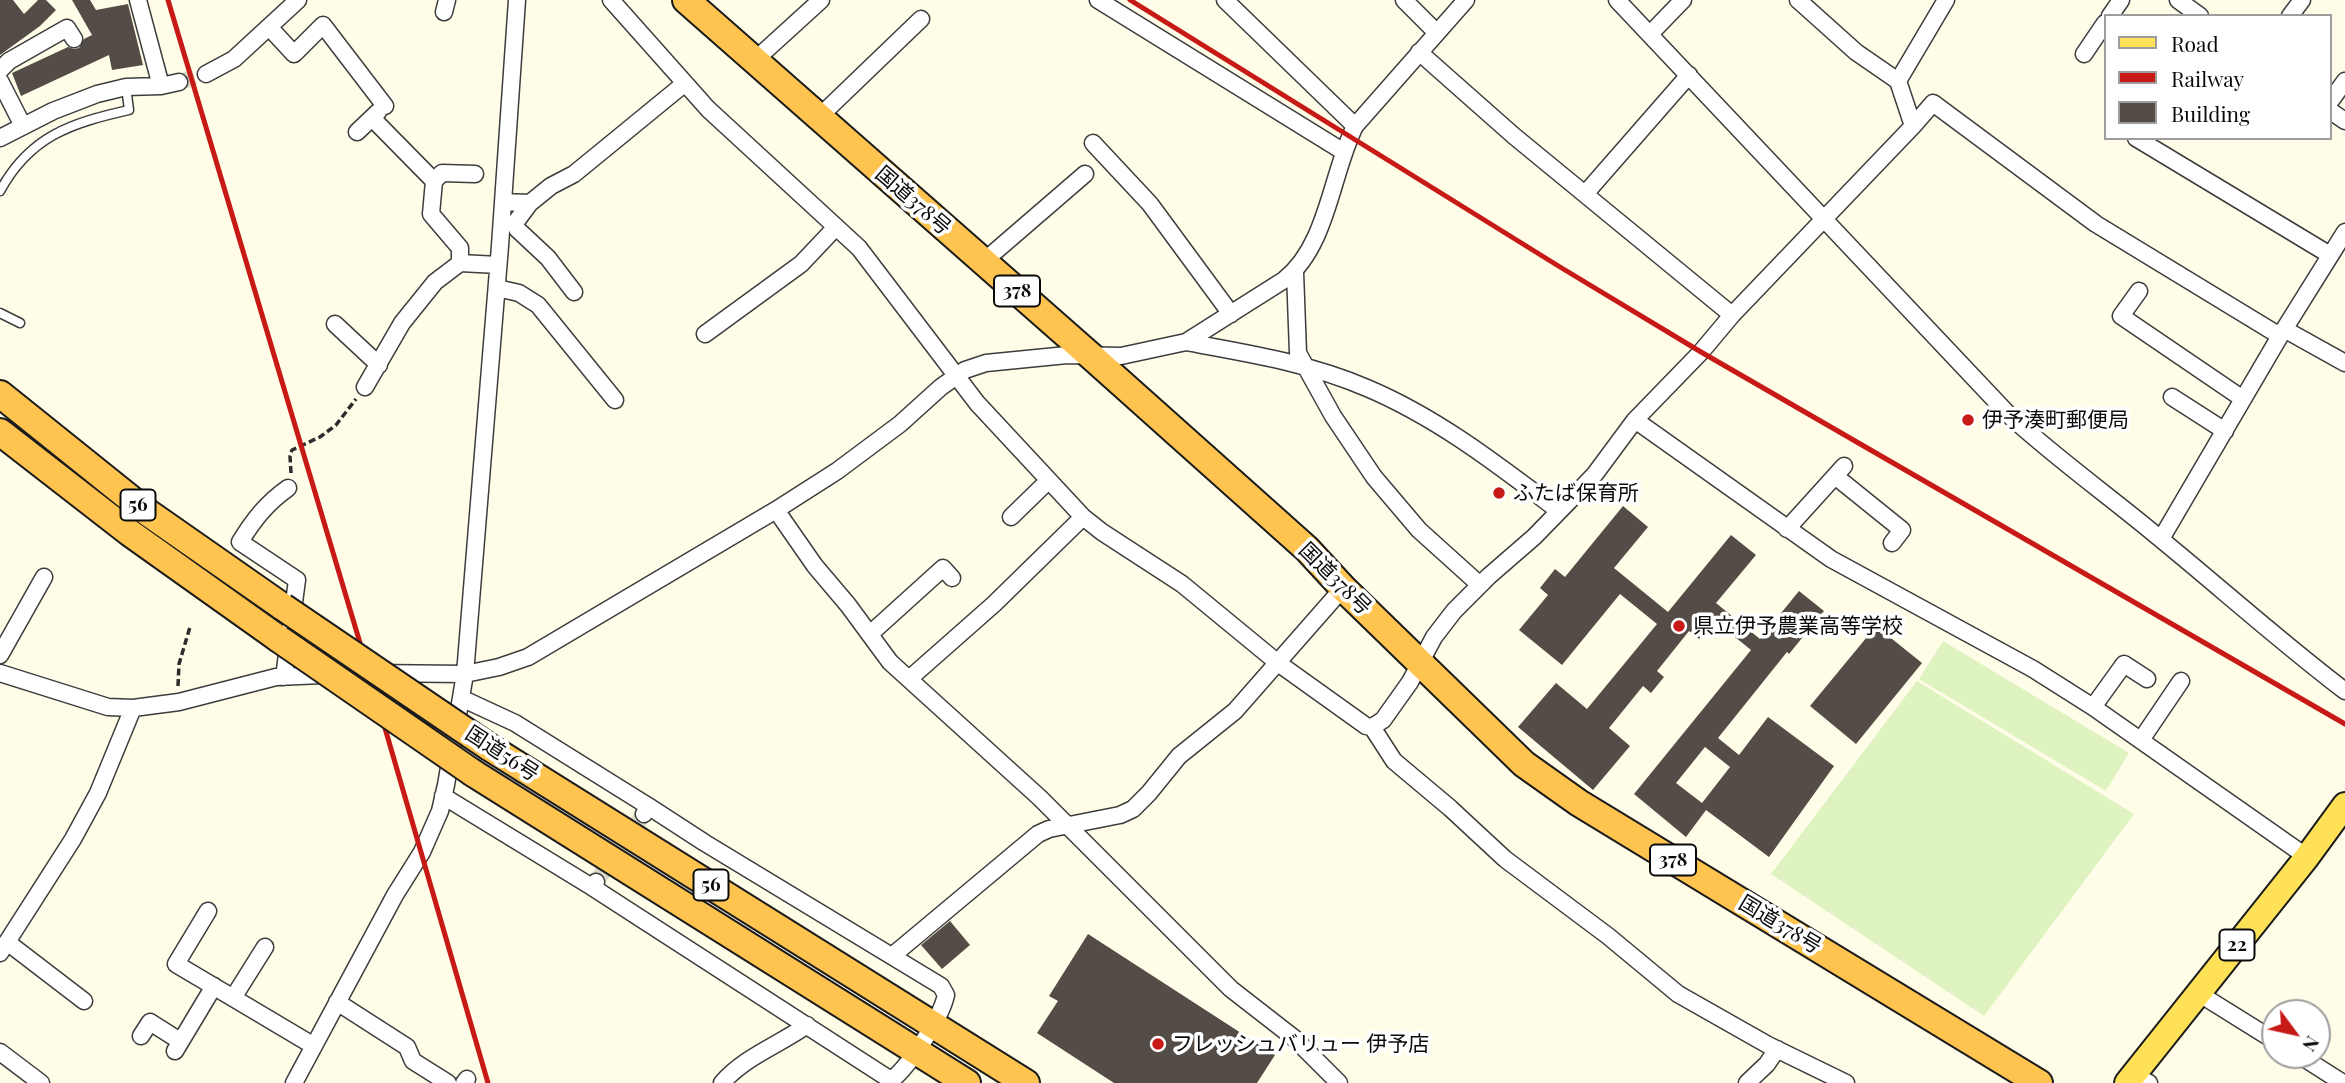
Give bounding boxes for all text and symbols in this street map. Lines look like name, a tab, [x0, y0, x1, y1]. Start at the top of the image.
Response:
legend	[2104, 14, 2331, 140]
text: Road	[2171, 29, 2219, 57]
text: Railway	[2171, 64, 2244, 92]
text: Building	[2171, 99, 2250, 127]
street label: 国道378号	[870, 161, 956, 241]
road number: 378	[994, 276, 1040, 306]
place label: 伊予湊町郵便局	[1982, 407, 2129, 433]
marker: 伊予湊町郵便局	[1960, 412, 1976, 428]
place label: ふたば保育所	[1513, 480, 1639, 506]
marker: ふたば保育所	[1491, 485, 1507, 501]
road number: 56	[120, 490, 156, 520]
street label: 国道378号	[1294, 538, 1376, 620]
place label: 県立伊予農業高等学校	[1693, 613, 1903, 639]
marker: 県立伊予農業高等学校	[1671, 618, 1687, 634]
street label: 国道56号	[461, 721, 543, 787]
road number: 378	[1650, 845, 1696, 876]
road number: 56	[694, 870, 728, 900]
street label: 国道378号	[1734, 891, 1826, 959]
road number: 22	[2220, 930, 2254, 960]
north arrow	[2261, 999, 2331, 1069]
place label: フレッシュバリュー 伊予店	[1172, 1031, 1429, 1057]
text: N	[2297, 1032, 2327, 1057]
marker: フレッシュバリュー 伊予店	[1150, 1036, 1166, 1052]

